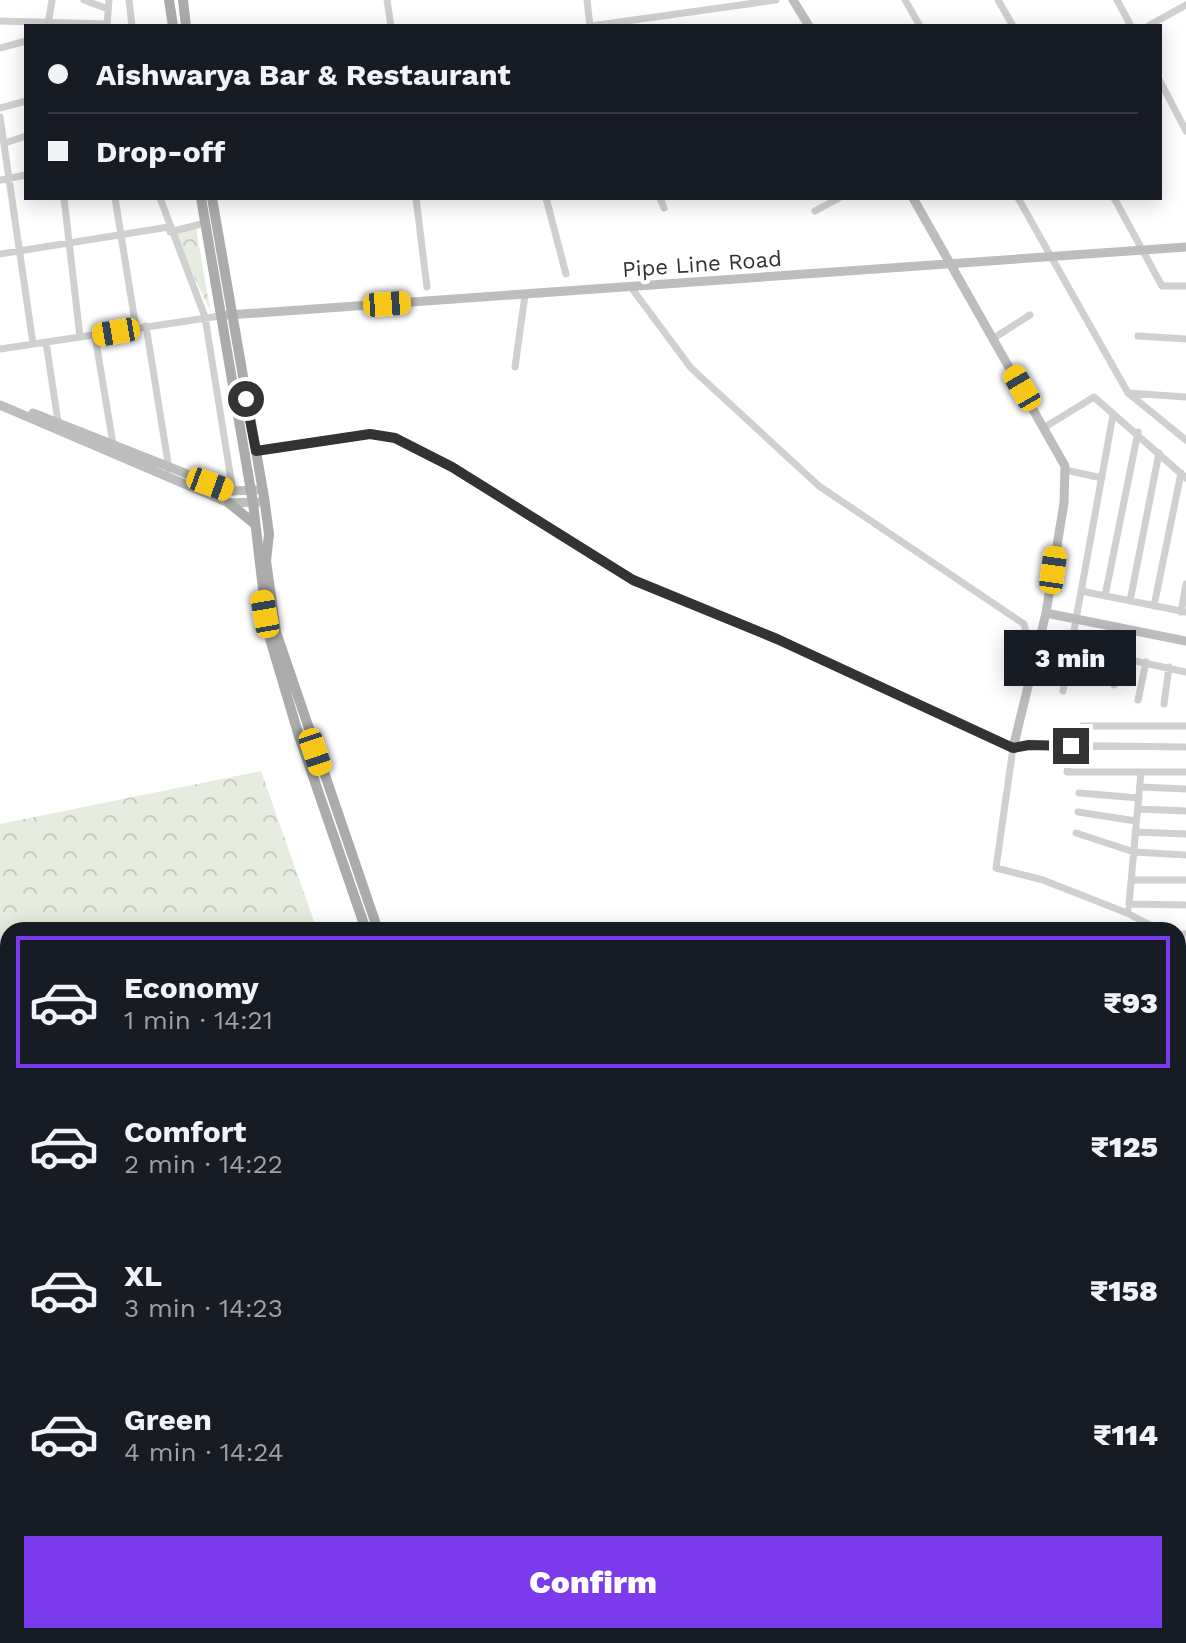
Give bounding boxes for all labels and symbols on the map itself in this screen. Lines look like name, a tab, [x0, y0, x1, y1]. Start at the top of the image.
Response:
street label: Pipe Line Road	[621, 246, 783, 282]
car	[362, 290, 412, 318]
car	[90, 316, 142, 348]
car	[1000, 361, 1044, 415]
route start	[228, 381, 264, 417]
car	[183, 465, 237, 503]
car	[1038, 545, 1068, 595]
car	[249, 588, 281, 640]
callout: 3 min	[1005, 630, 1137, 686]
car	[296, 725, 334, 779]
route end	[1053, 728, 1089, 764]

